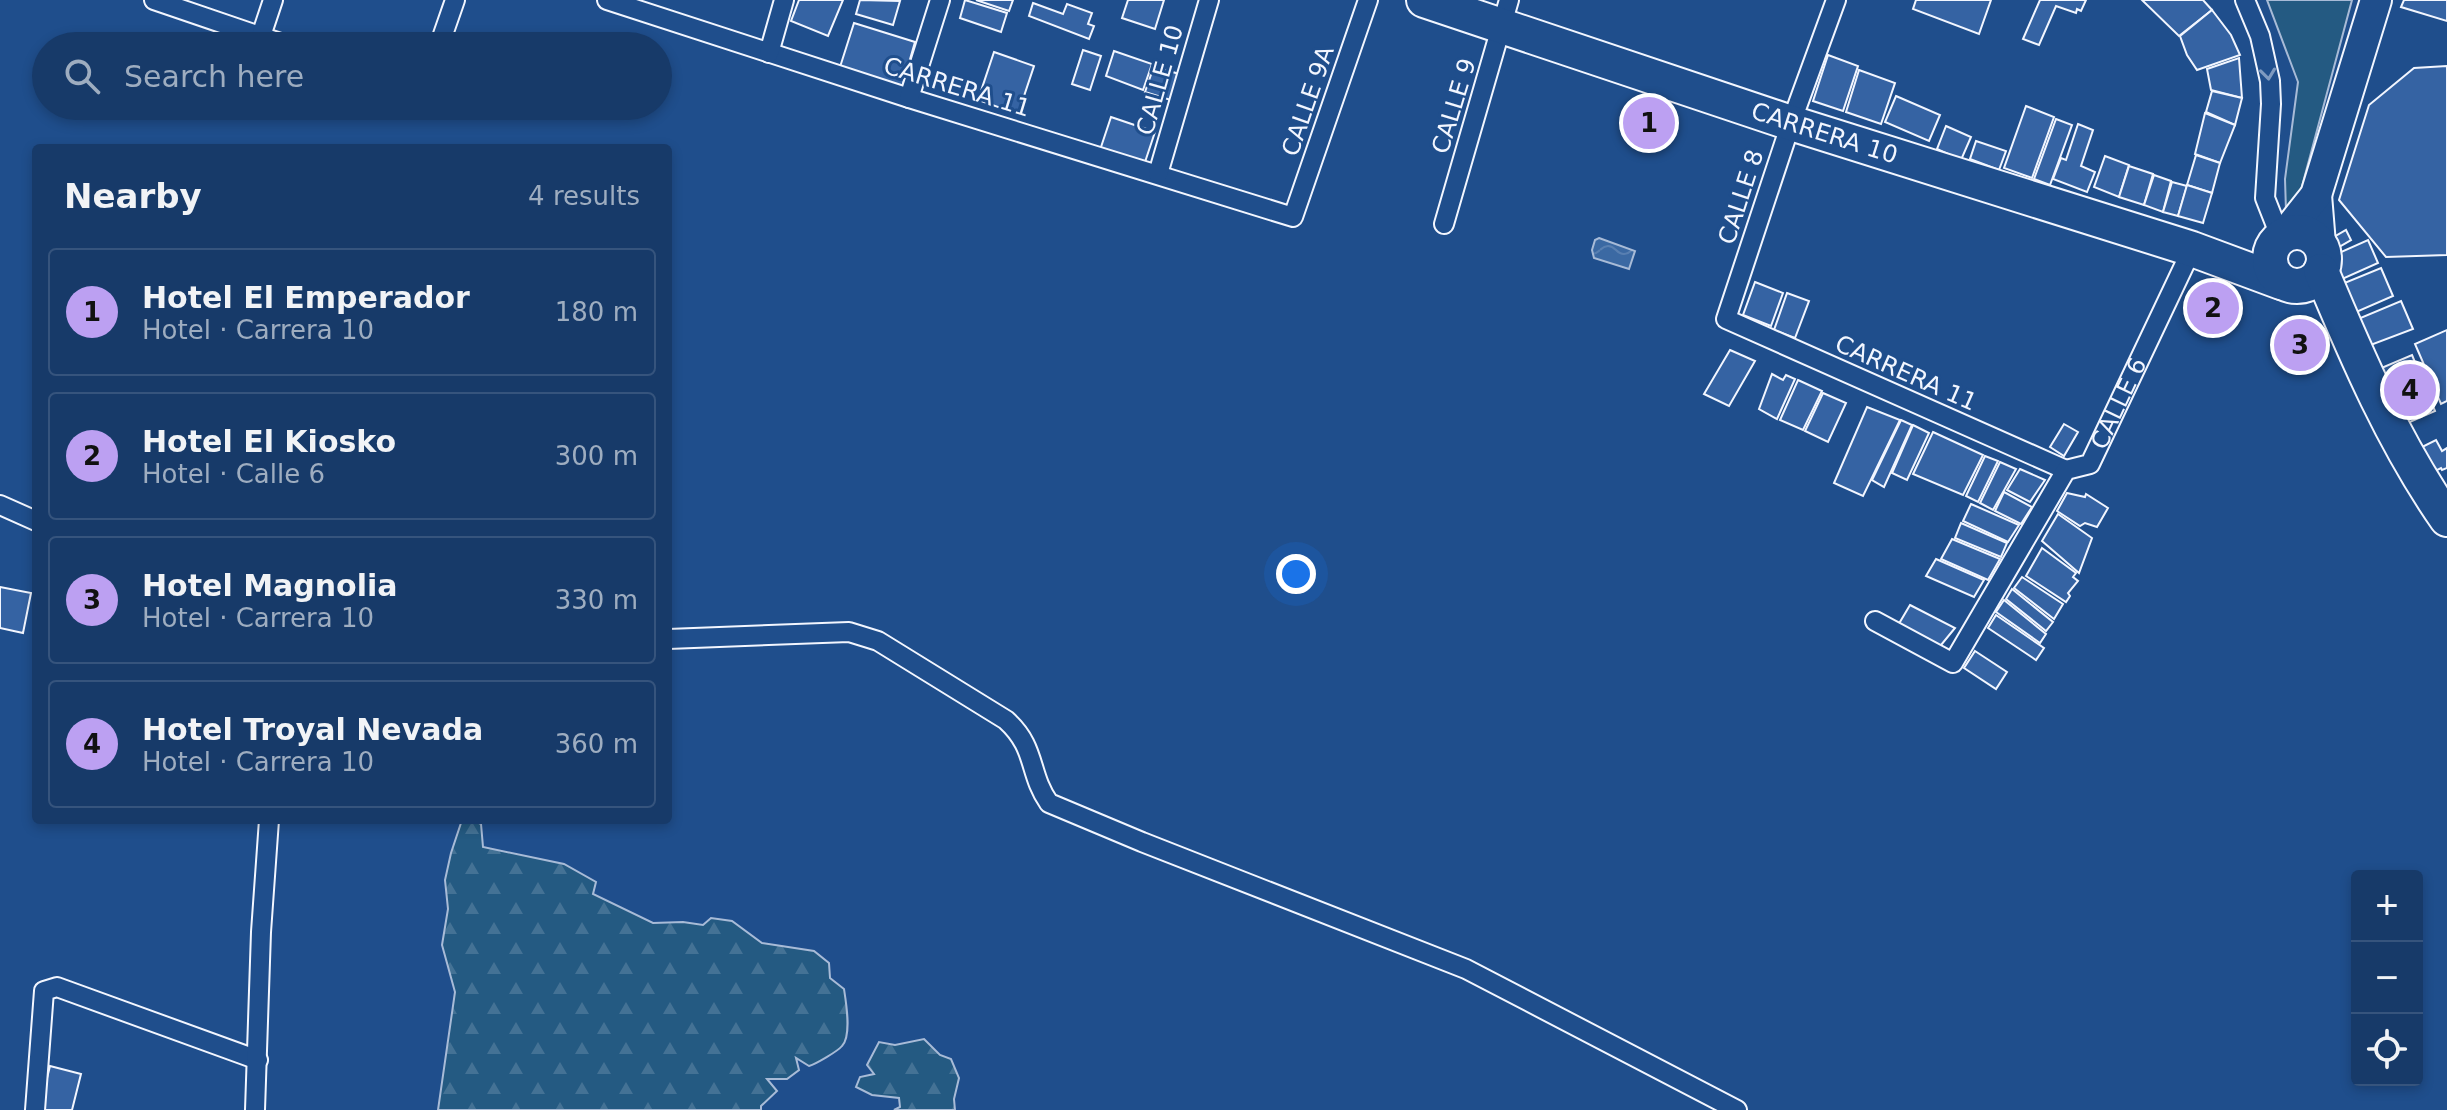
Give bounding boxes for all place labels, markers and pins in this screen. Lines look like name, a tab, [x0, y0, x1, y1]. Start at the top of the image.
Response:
pin: 1	[1623, 93, 1675, 153]
pin: 2	[2187, 278, 2239, 338]
pin: 3	[2274, 315, 2326, 375]
pin: 4	[2384, 360, 2436, 420]

